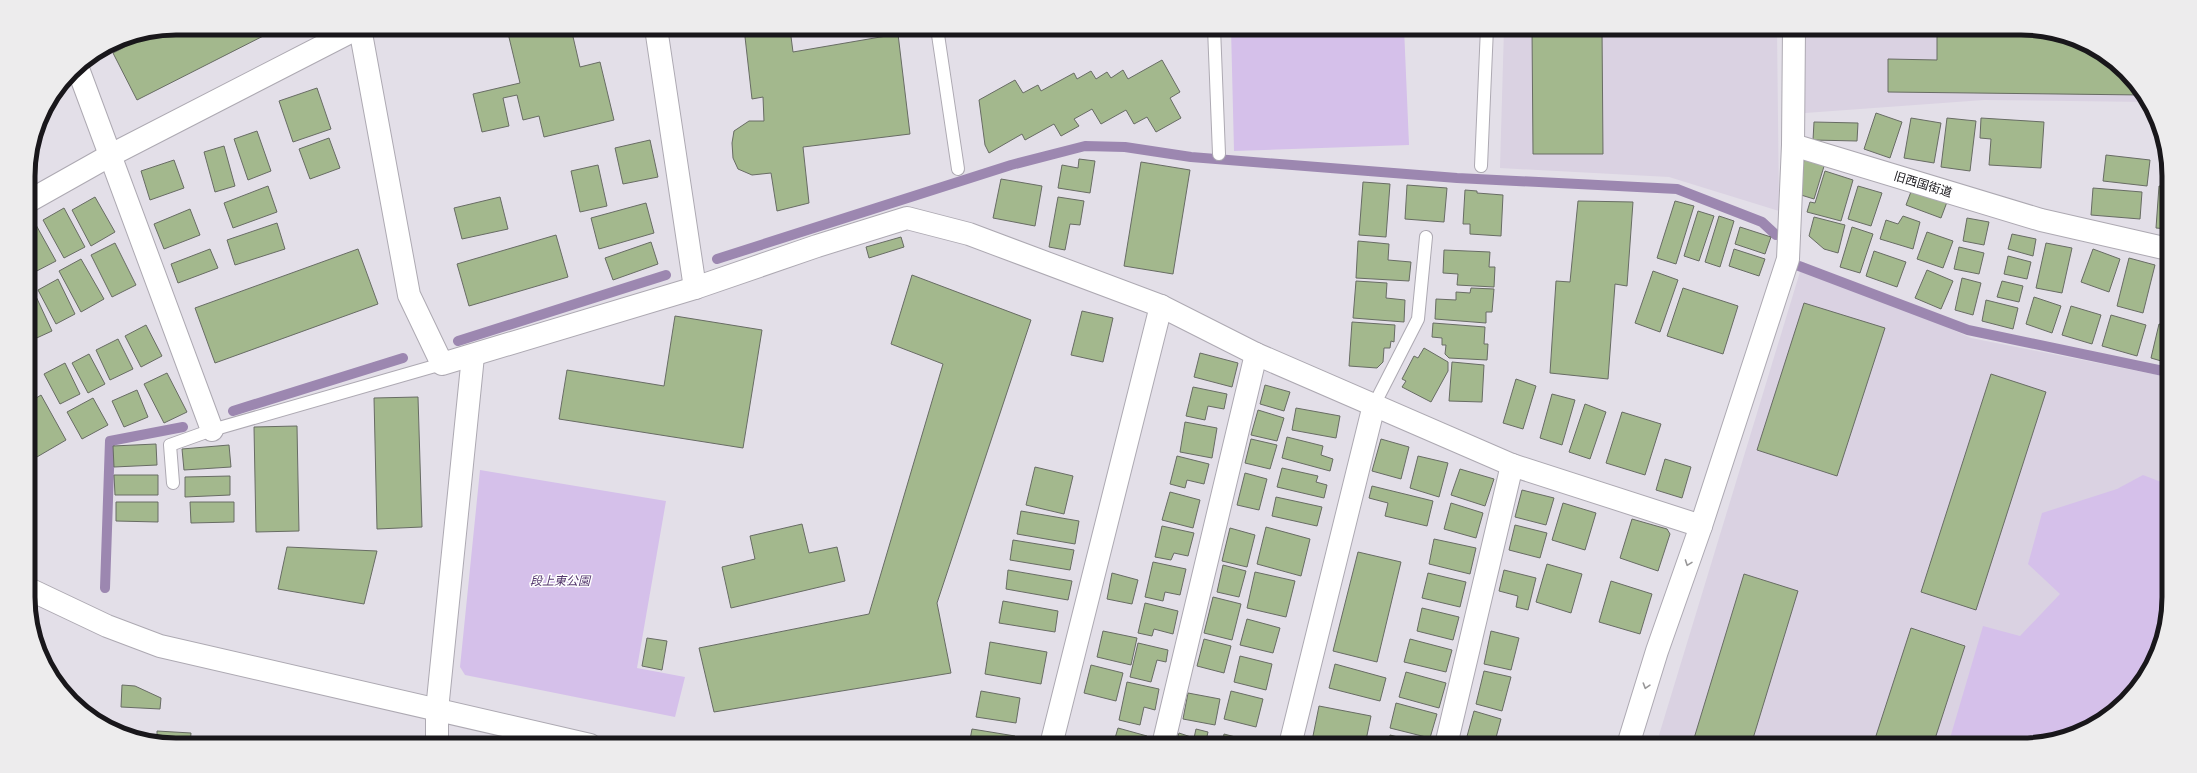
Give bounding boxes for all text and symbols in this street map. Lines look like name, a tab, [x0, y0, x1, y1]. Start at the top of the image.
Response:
street label: 旧西国街道	[1892, 167, 1954, 201]
one-way arrow	[1684, 559, 1693, 566]
park label: 段上東公園	[530, 572, 592, 589]
one-way arrow	[1642, 682, 1651, 689]

